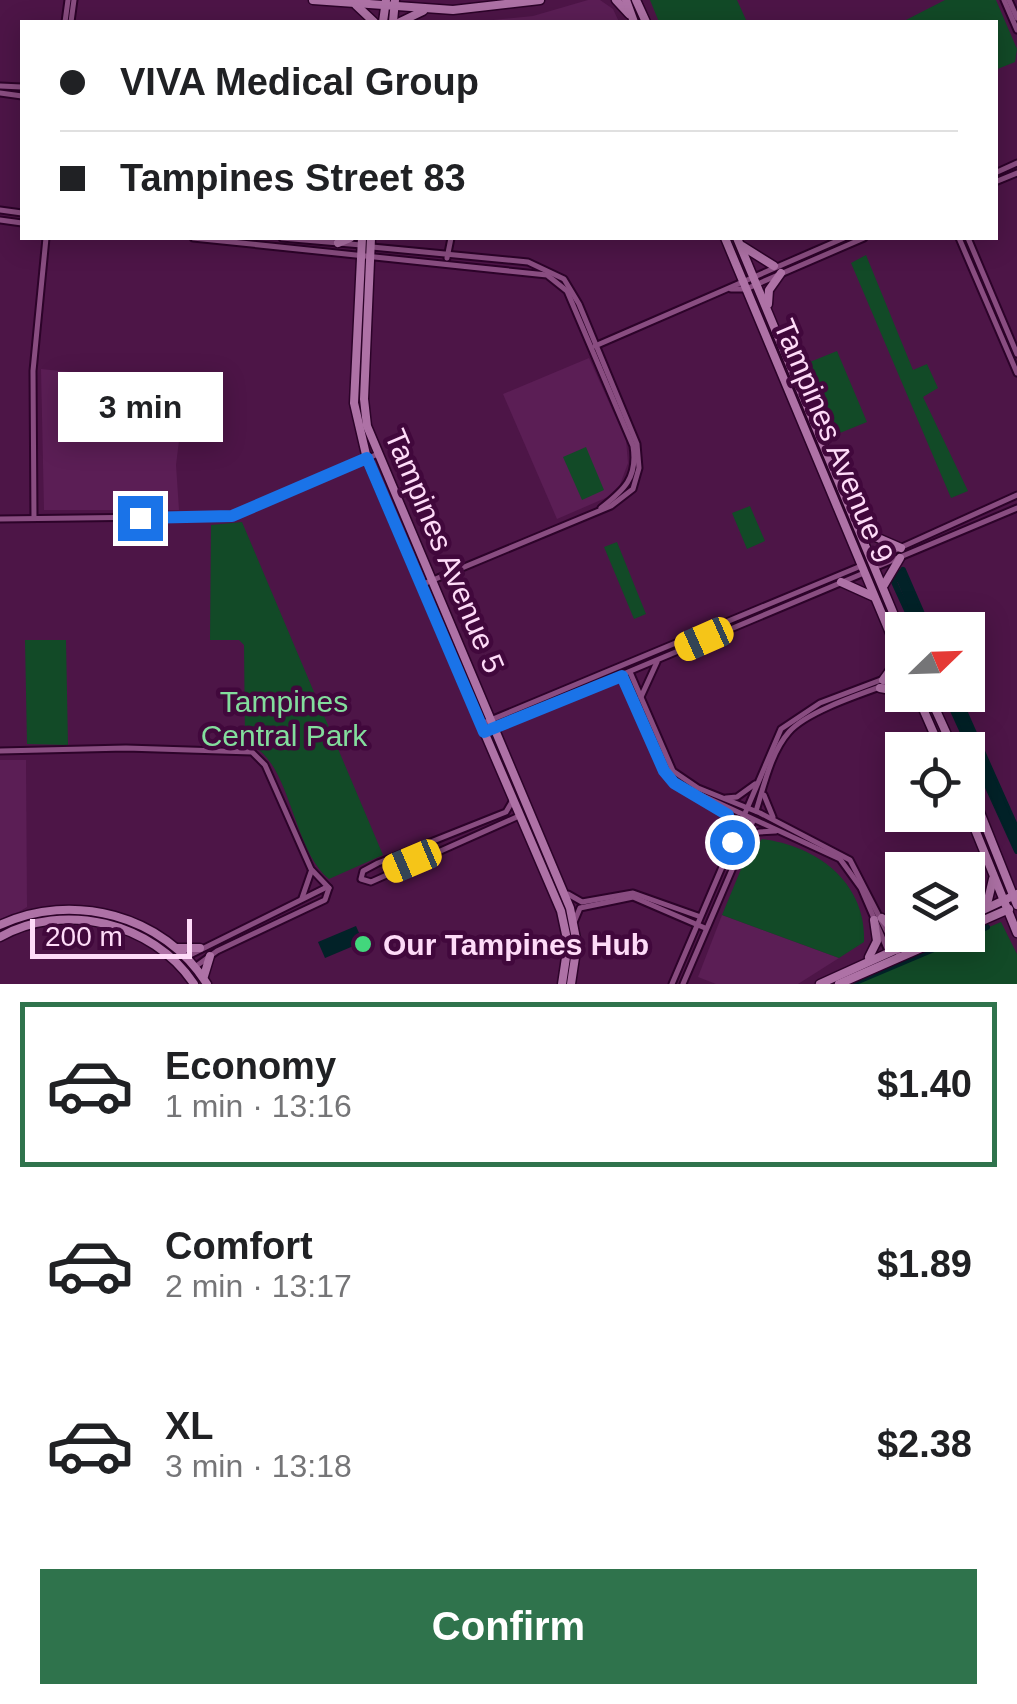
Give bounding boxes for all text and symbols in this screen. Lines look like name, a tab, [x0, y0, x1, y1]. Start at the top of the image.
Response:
text: VIVA Medical Group	[120, 61, 479, 103]
text: Tampines Street 83	[120, 157, 466, 199]
street label: Tampines Avenue 9	[768, 314, 900, 568]
callout: 3 min	[58, 373, 222, 443]
text: 3 min	[99, 389, 182, 425]
street label: Tampines Avenue 5	[379, 424, 511, 678]
route end	[118, 496, 163, 541]
north arrow	[885, 612, 985, 712]
map controls	[885, 612, 985, 952]
car	[670, 613, 738, 665]
park label: Tampines Central Park	[201, 685, 368, 752]
button: locate	[885, 732, 985, 832]
route start	[710, 820, 755, 865]
car	[379, 835, 445, 887]
button: layers	[885, 852, 985, 952]
scale bar	[30, 914, 192, 958]
text: 200 m	[45, 921, 123, 952]
place label: Our Tampines Hub	[383, 928, 649, 961]
marker: Our Tampines Hub	[352, 933, 374, 955]
icon: car	[45, 1040, 135, 1130]
text: Economy	[165, 1045, 336, 1087]
text: $1.40	[877, 1063, 972, 1105]
text: 1 min · 13:16	[165, 1088, 352, 1124]
icon: car	[45, 1220, 135, 1310]
text: Comfort	[165, 1225, 313, 1267]
text: $1.89	[877, 1243, 972, 1285]
text: 2 min · 13:17	[165, 1268, 352, 1304]
icon: car	[45, 1400, 135, 1490]
text: XL	[165, 1405, 214, 1447]
text: $2.38	[877, 1423, 972, 1465]
text: 3 min · 13:18	[165, 1448, 352, 1484]
button: Confirm	[40, 1569, 977, 1684]

